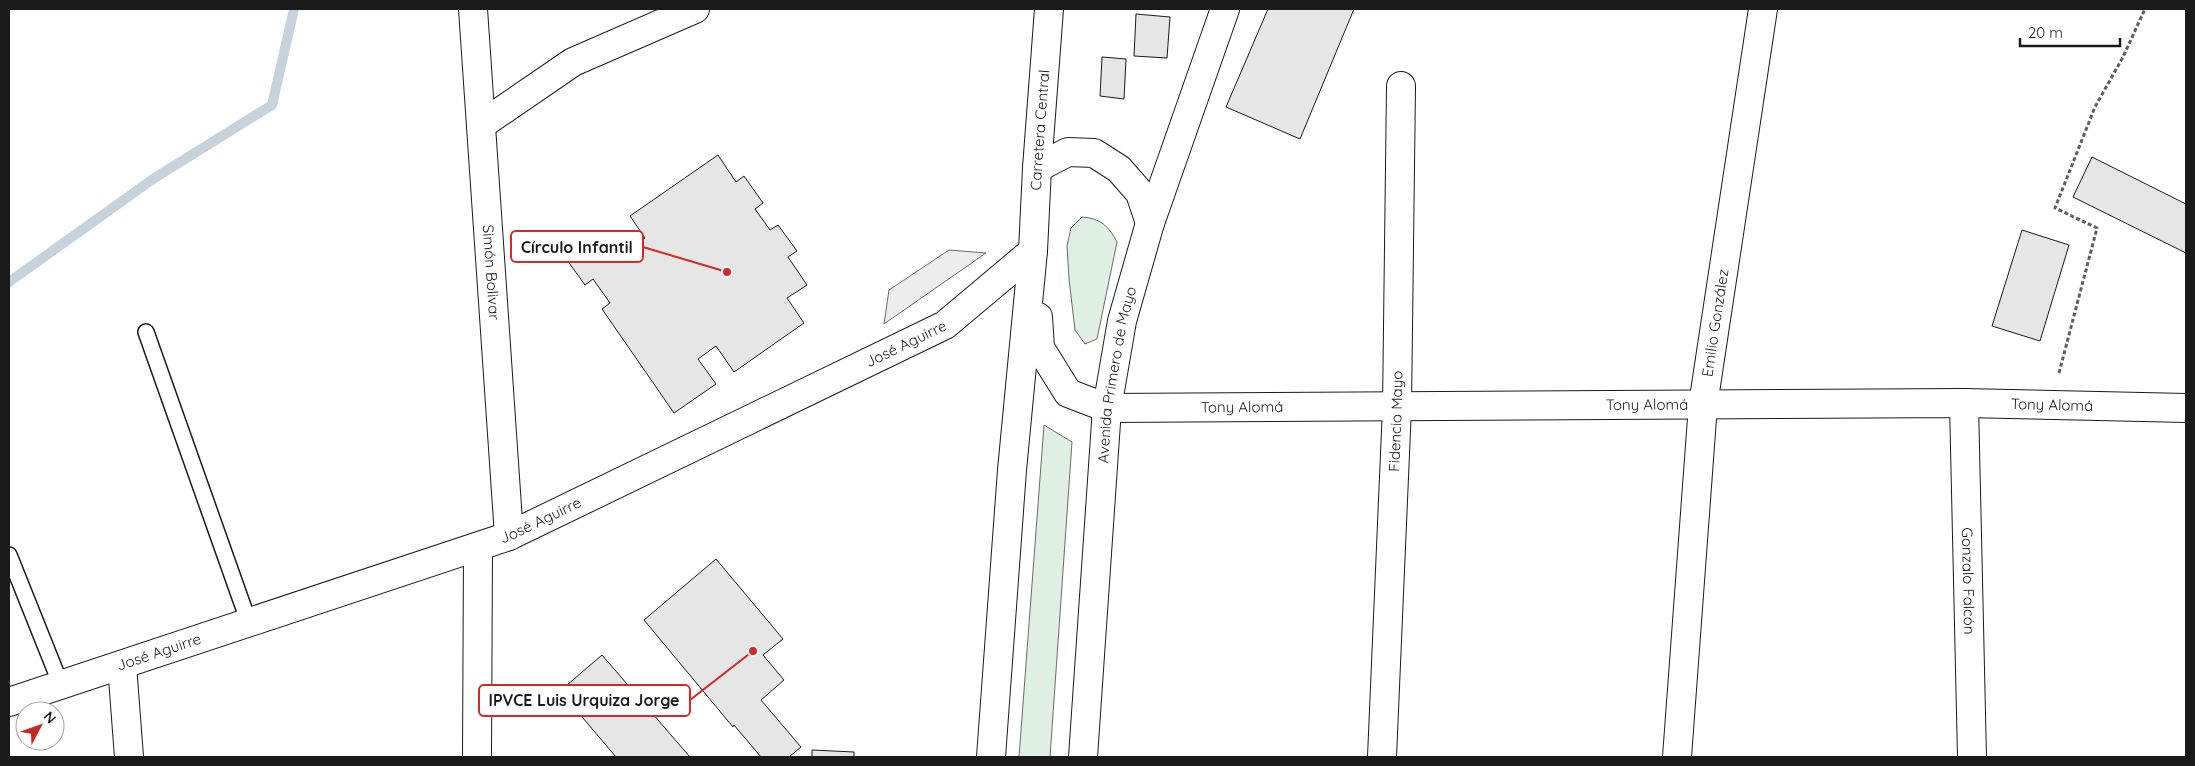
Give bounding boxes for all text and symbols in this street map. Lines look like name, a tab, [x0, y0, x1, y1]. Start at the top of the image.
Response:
scale bar	[2020, 15, 2120, 47]
text: 20 m	[2028, 23, 2063, 42]
street label: Carretera Central	[1026, 69, 1053, 191]
street label: Simón Bolivar	[479, 224, 504, 321]
callout: Círculo Infantil	[511, 231, 643, 262]
text: Círculo Infantil	[521, 237, 633, 257]
street label: Emilio González	[1697, 268, 1732, 378]
street label: Avenida Primero de Mayo	[1093, 284, 1140, 464]
street label: José Aguirre	[862, 316, 950, 371]
street label: Fidencio Mayo	[1384, 371, 1406, 472]
street label: Tony Alomá	[2011, 394, 2093, 415]
street label: Tony Alomá	[1606, 395, 1688, 414]
street label: Tony Alomá	[1201, 397, 1283, 416]
street label: José Aguirre	[498, 493, 584, 547]
street label: Gonzalo Falcón	[1958, 527, 1979, 635]
street label: José Aguirre	[114, 629, 203, 675]
callout: IPVCE Luis Urquiza Jorge	[479, 685, 690, 716]
text: IPVCE Luis Urquiza Jorge	[489, 690, 679, 710]
north arrow	[15, 701, 65, 751]
text: N	[40, 708, 60, 727]

